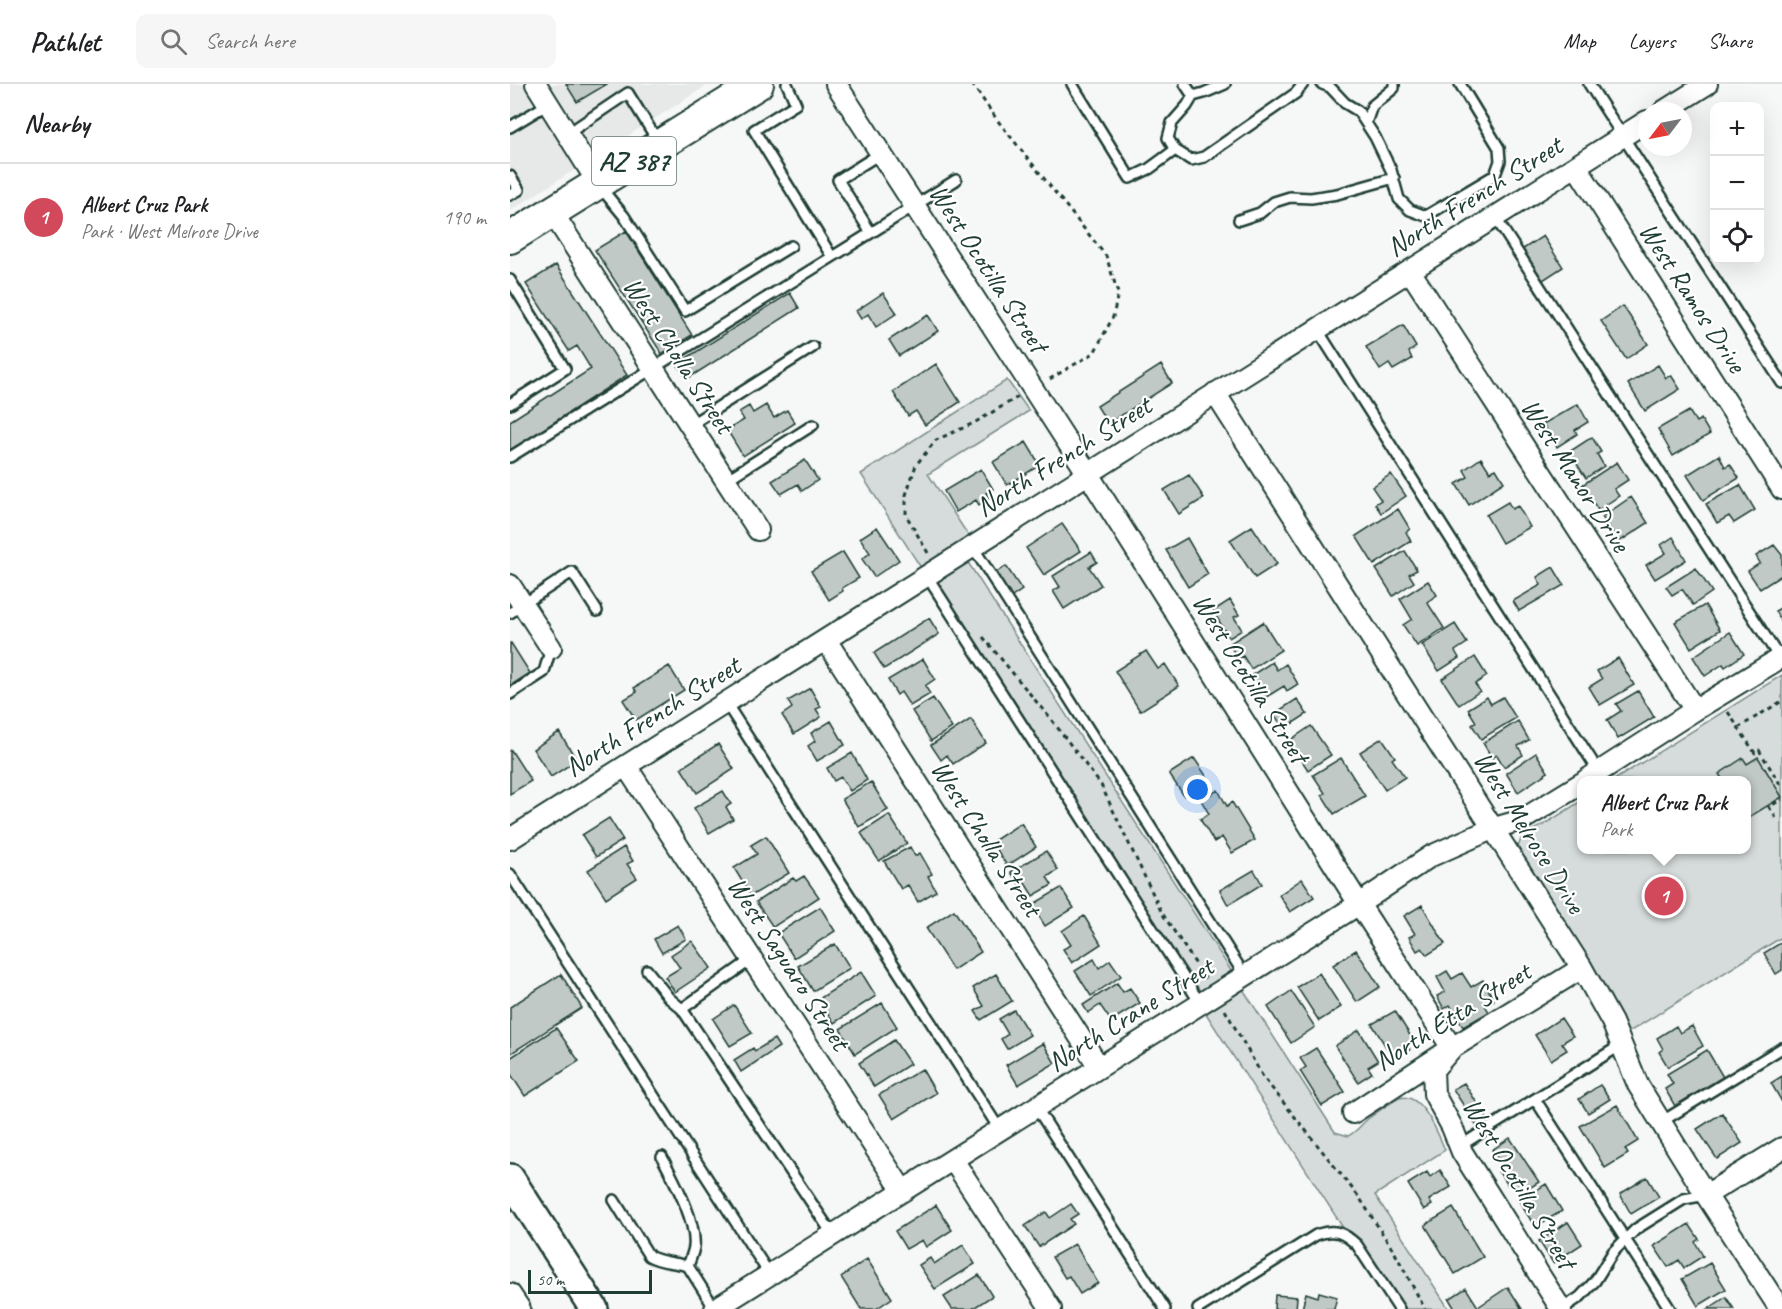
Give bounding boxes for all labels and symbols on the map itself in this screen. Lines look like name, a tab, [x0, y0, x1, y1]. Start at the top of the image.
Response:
north arrow	[1638, 102, 1692, 156]
street label: North French Street	[1380, 127, 1571, 264]
road number: AZ 387	[592, 137, 676, 185]
street label: West Ocotilla Street	[922, 177, 1058, 362]
street label: West Ramos Drive	[1631, 215, 1756, 380]
street label: West Cholla Street	[615, 270, 744, 442]
street label: North French Street	[969, 387, 1160, 524]
street label: West Manor Drive	[1513, 392, 1640, 560]
street label: West Ocotilla Street	[1185, 587, 1319, 772]
street label: North French Street	[558, 647, 749, 784]
street label: West Melrose Drive	[1466, 745, 1595, 921]
street label: West Cholla Street	[923, 753, 1052, 925]
your location	[1183, 775, 1212, 804]
street label: West Saguaro Street	[720, 870, 860, 1059]
pin: 1	[1644, 874, 1684, 918]
street label: North Crane Street	[1040, 948, 1222, 1079]
street label: North Etta Street	[1367, 952, 1539, 1078]
street label: West Ocotilla Street	[1455, 1091, 1587, 1278]
scale bar	[528, 1267, 652, 1294]

